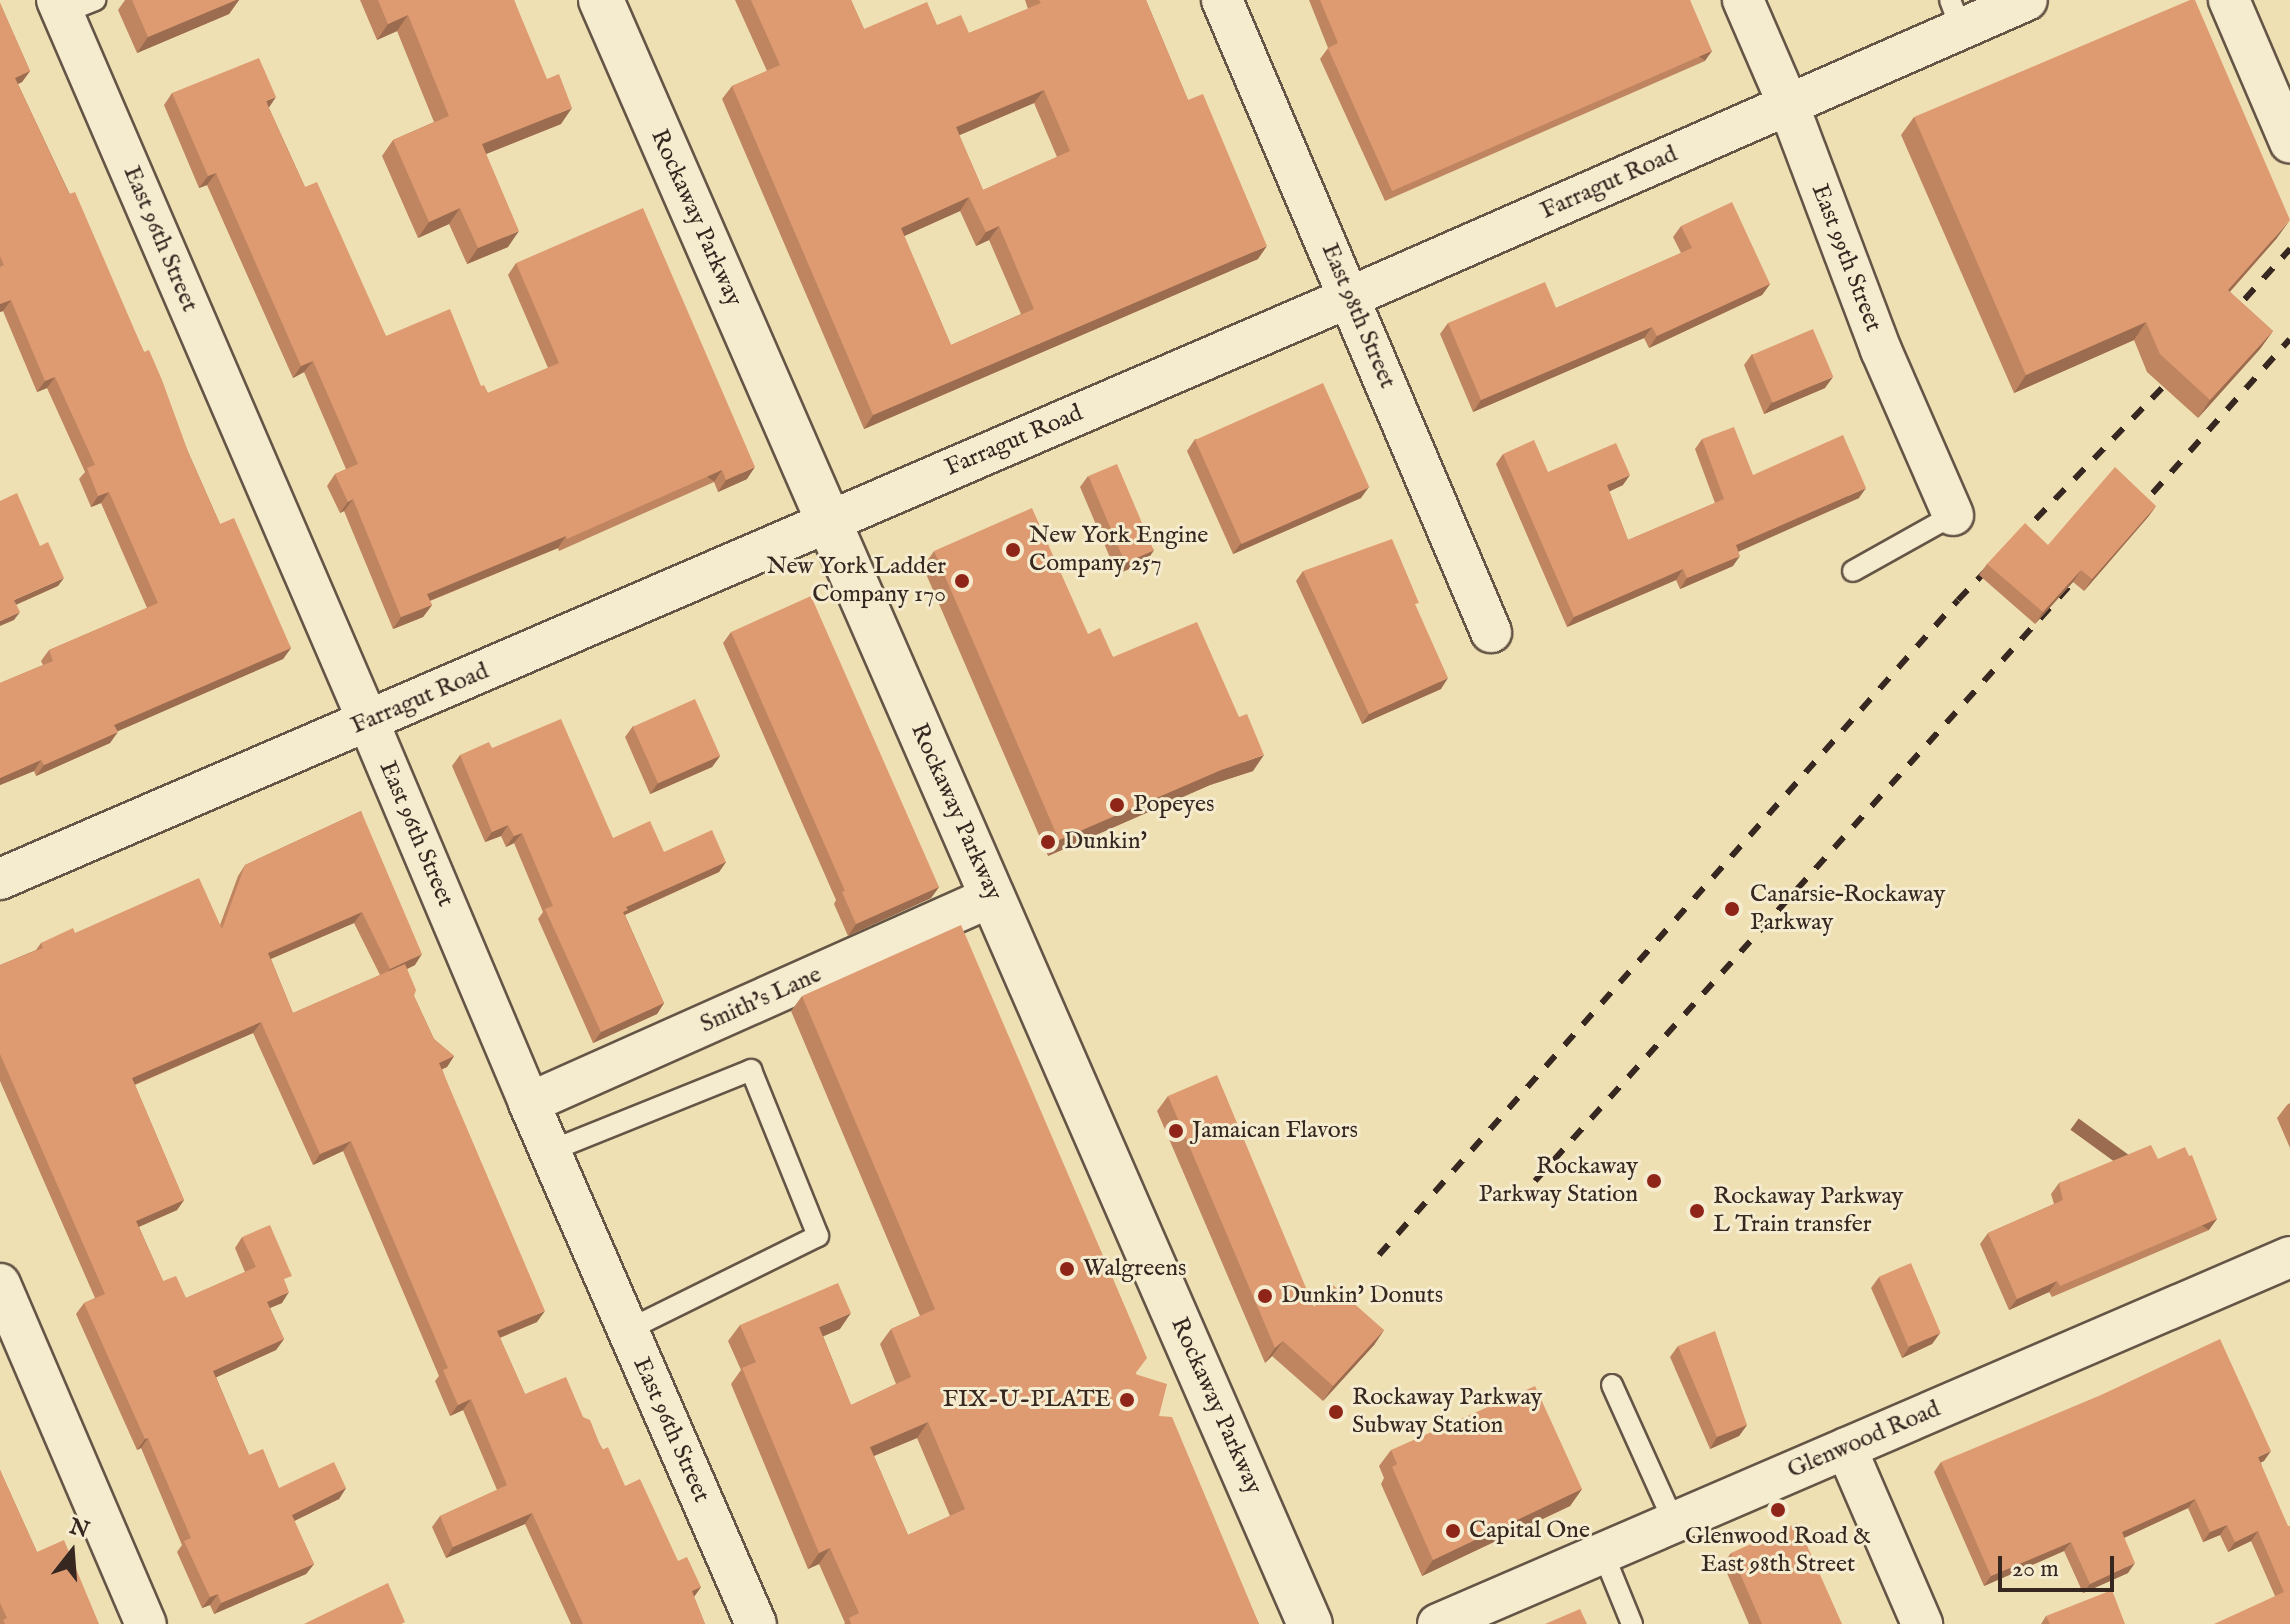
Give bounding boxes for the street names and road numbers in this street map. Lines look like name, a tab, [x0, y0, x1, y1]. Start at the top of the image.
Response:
street label: Rockaway Parkway	[644, 125, 748, 311]
street label: Farragut Road	[1536, 140, 1682, 226]
street label: East 96th Street	[116, 162, 204, 316]
street label: East 99th Street	[1805, 180, 1887, 336]
street label: East 98th Street	[1315, 239, 1401, 393]
street label: Farragut Road	[941, 399, 1087, 483]
street label: Farragut Road	[347, 657, 493, 741]
street label: Rockaway Parkway	[904, 719, 1008, 905]
street label: East 96th Street	[372, 757, 460, 911]
street label: Smith's Lane	[696, 960, 826, 1040]
street label: Rockaway Parkway	[1164, 1313, 1268, 1499]
street label: East 96th Street	[626, 1353, 716, 1507]
street label: Glenwood Road	[1783, 1395, 1945, 1485]

